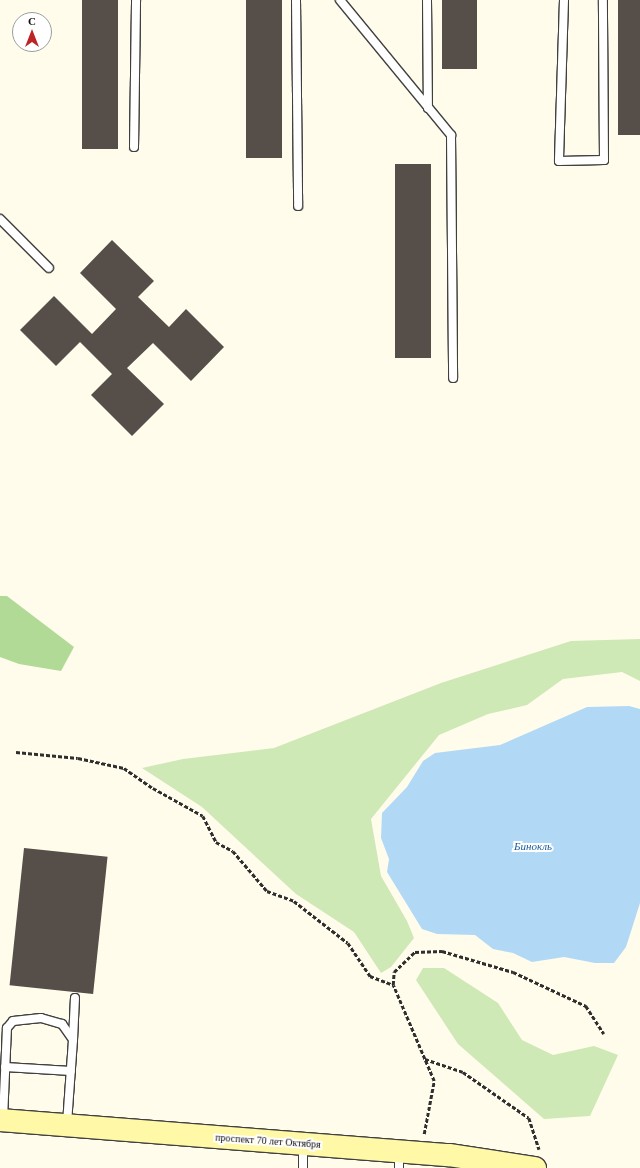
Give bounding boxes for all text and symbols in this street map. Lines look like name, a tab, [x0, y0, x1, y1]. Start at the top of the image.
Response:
north arrow	[12, 12, 52, 52]
text: С	[28, 15, 36, 27]
water label: Бинокль	[514, 839, 552, 853]
street label: проспект 70 лет Октября	[215, 1131, 321, 1151]

